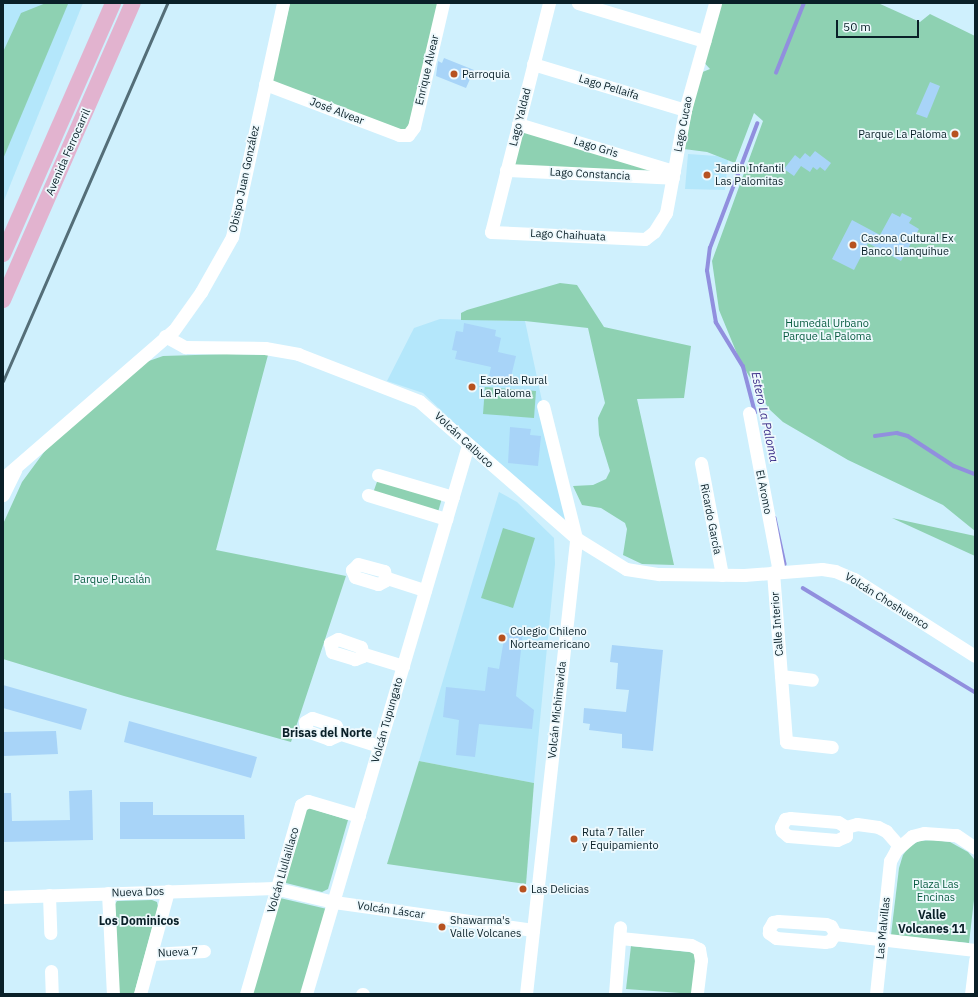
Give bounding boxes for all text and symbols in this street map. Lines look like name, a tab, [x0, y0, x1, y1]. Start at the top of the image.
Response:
scale bar	[838, 12, 921, 38]
text: 50 m	[843, 19, 871, 34]
street label: Enrique Alvear	[412, 33, 442, 107]
place label: Parroquia	[462, 67, 510, 81]
marker: Parroquia	[449, 69, 459, 79]
street label: Lago Pellaifa	[577, 72, 641, 102]
street label: Lago Yaldad	[506, 87, 534, 147]
street label: José Alvear	[308, 95, 366, 127]
street label: Lago Cucao	[671, 95, 695, 153]
street label: Avenida Ferrocarril	[43, 107, 93, 197]
street label: Obispo Juan González	[226, 124, 262, 234]
place label: Parque La Paloma	[858, 127, 947, 141]
marker: Parque La Paloma	[950, 129, 960, 139]
street label: Lago Gris	[572, 134, 620, 160]
place label: Jardin Infantil Las Palomitas	[715, 162, 784, 188]
street label: Lago Constancia	[549, 165, 631, 183]
marker: Jardin Infantil Las Palomitas	[702, 170, 712, 180]
street label: Lago Chaihuata	[530, 226, 606, 244]
place label: Casona Cultural Ex Banco Llanquihue	[861, 232, 954, 258]
marker: Casona Cultural Ex Banco Llanquihue	[848, 240, 858, 250]
park label: Humedal Urbano Parque La Paloma	[783, 317, 871, 343]
water label: Estero La Paloma	[748, 370, 782, 464]
place label: Escuela Rural La Paloma	[480, 374, 547, 400]
marker: Escuela Rural La Paloma	[467, 382, 477, 392]
street label: Volcán Calbuco	[432, 409, 496, 471]
street label: El Aromo	[753, 469, 775, 515]
street label: Ricardo García	[698, 482, 724, 556]
street label: Volcán Choshuenco	[842, 570, 932, 632]
park label: Parque Pucalán	[73, 572, 151, 586]
street label: Calle Interior	[768, 591, 786, 657]
place label: Colegio Chileno Norteamericano	[510, 625, 590, 651]
marker: Colegio Chileno Norteamericano	[497, 633, 507, 643]
street label: Volcán Michimavida	[545, 661, 569, 759]
street label: Volcán Tupungato	[368, 676, 406, 764]
district label: Brisas del Norte	[282, 726, 372, 740]
street label: Volcán Llullaillaco	[264, 826, 302, 914]
place label: Ruta 7 Taller y Equipamiento	[582, 826, 659, 852]
marker: Ruta 7 Taller y Equipamiento	[569, 834, 579, 844]
park label: Plaza Las Encinas	[913, 878, 959, 904]
place label: Las Delicias	[531, 882, 589, 896]
street label: Nueva Dos	[111, 884, 165, 900]
marker: Las Delicias	[518, 884, 528, 894]
street label: Las Malvillas	[873, 896, 893, 960]
street label: Volcán Láscar	[356, 899, 426, 921]
district label: Valle Volcanes 11	[898, 908, 966, 936]
district label: Los Dominicos	[99, 914, 179, 928]
place label: Shawarma's Valle Volcanes	[450, 914, 521, 940]
marker: Shawarma's Valle Volcanes	[437, 922, 447, 932]
street label: Nueva 7	[158, 944, 198, 960]

